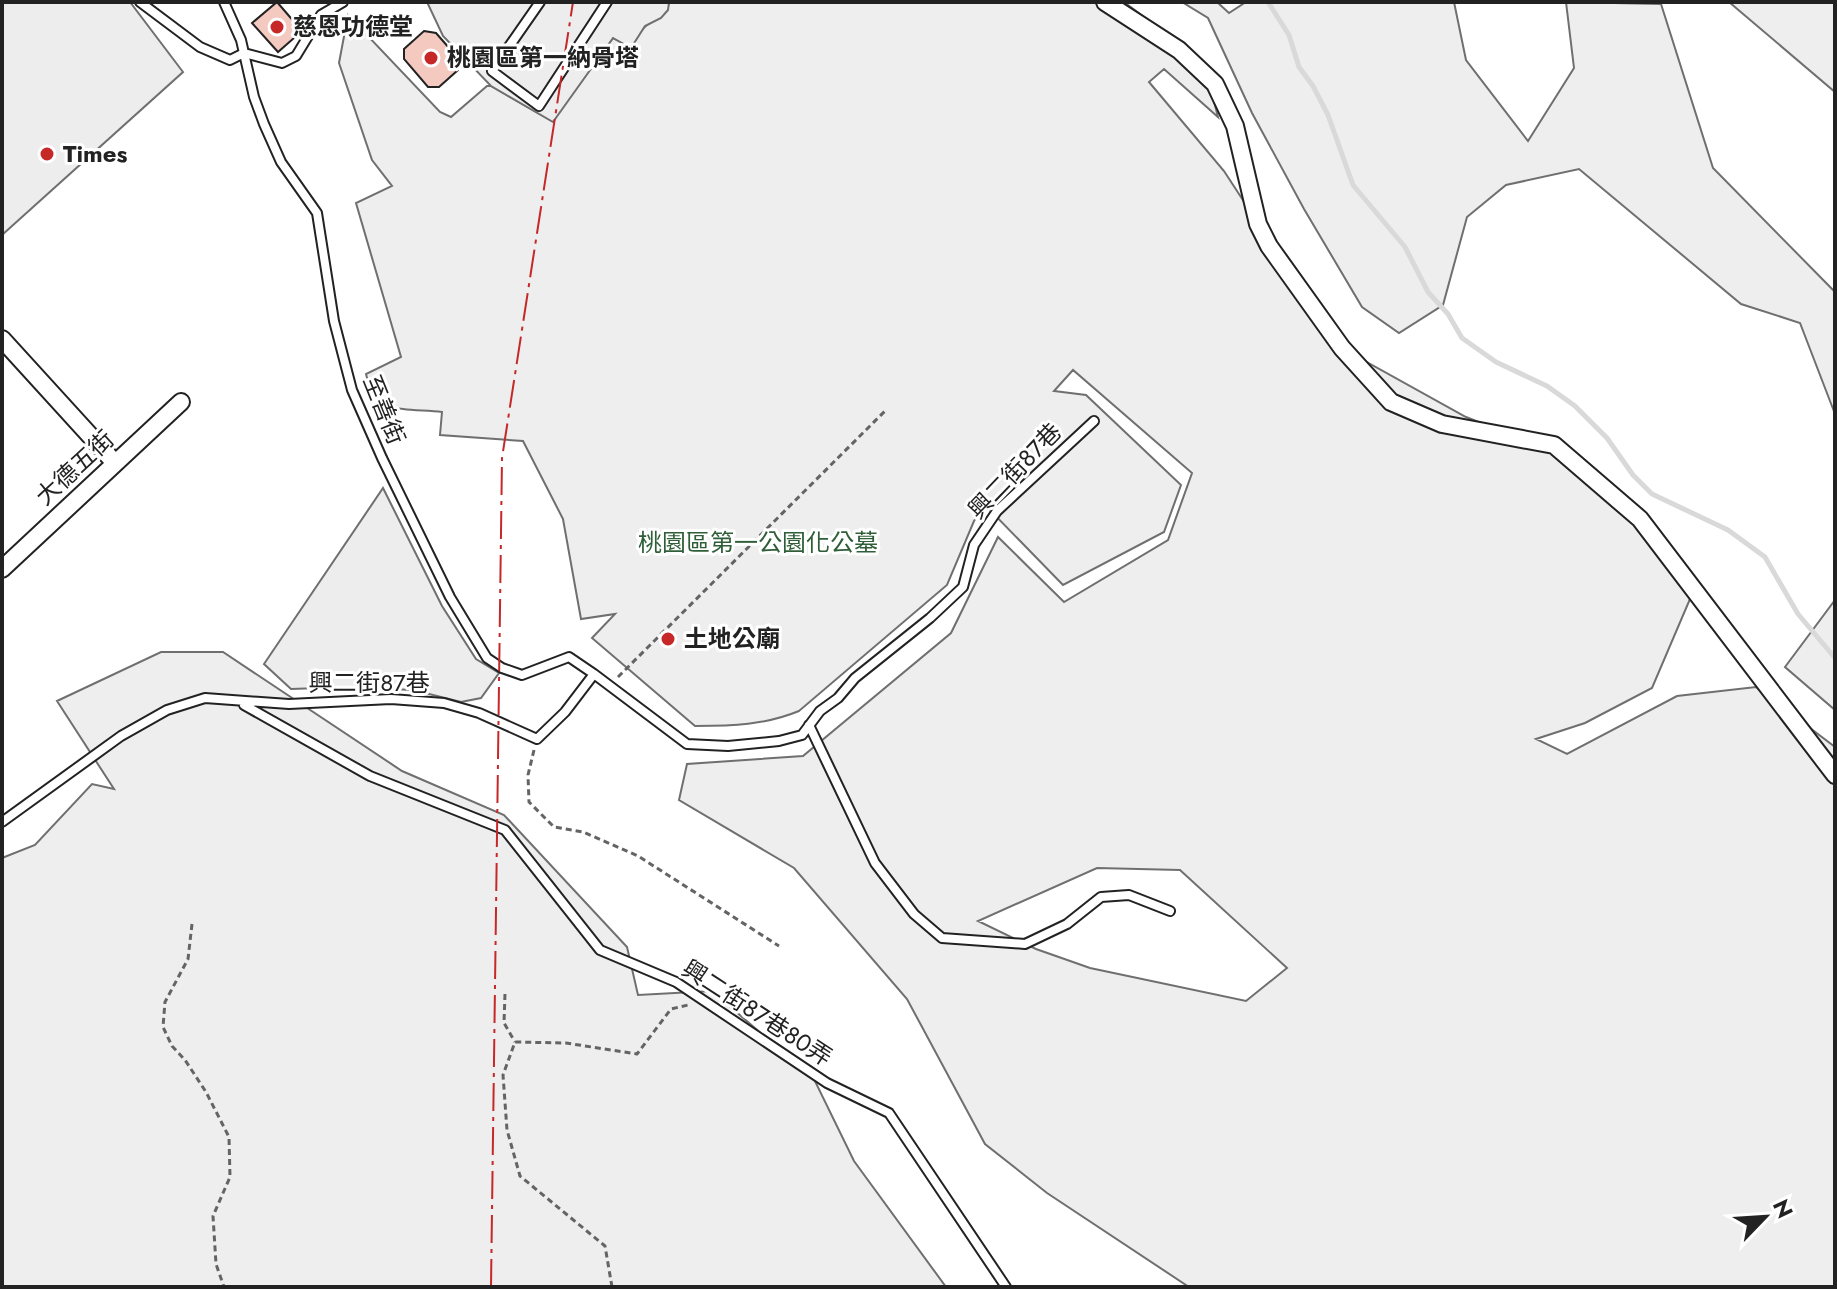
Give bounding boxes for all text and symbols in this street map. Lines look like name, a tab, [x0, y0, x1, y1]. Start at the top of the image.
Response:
place label: 慈恩功德堂	[293, 9, 413, 44]
marker: 慈恩功德堂	[268, 18, 286, 36]
place label: 桃園區第一納骨塔	[447, 40, 639, 75]
marker: 桃園區第一納骨塔	[422, 49, 440, 67]
place label: Times	[63, 136, 128, 171]
marker: Times	[38, 145, 56, 163]
street label: 至善街	[355, 370, 414, 450]
street label: 興二街87巷	[960, 415, 1069, 526]
street label: 大德五街	[28, 422, 122, 513]
park label: 桃園區第一公園化公墓	[638, 525, 878, 560]
place label: 土地公廟	[684, 621, 780, 656]
marker: 土地公廟	[659, 630, 677, 648]
street label: 興二街87巷	[308, 665, 430, 700]
street label: 興二街87巷80弄	[675, 951, 839, 1074]
north arrow	[1725, 1177, 1805, 1257]
text: N	[1765, 1194, 1801, 1223]

